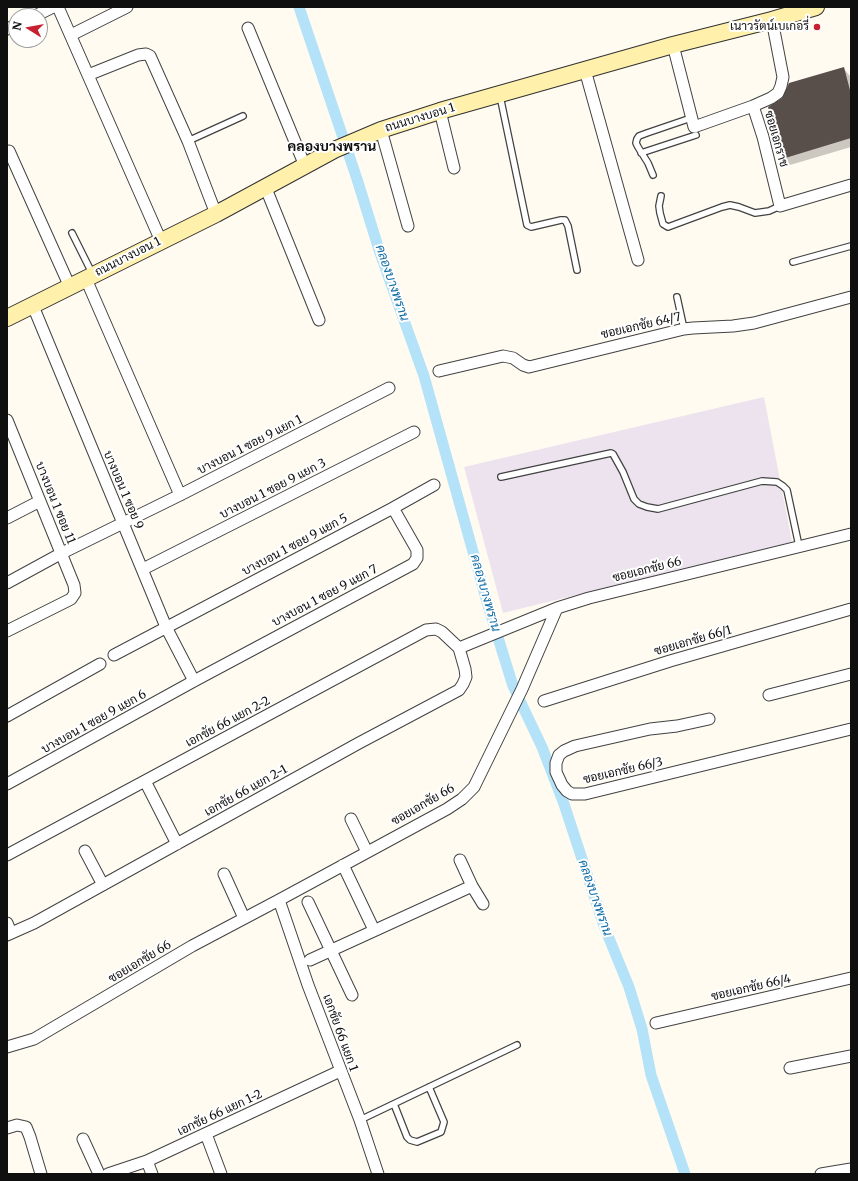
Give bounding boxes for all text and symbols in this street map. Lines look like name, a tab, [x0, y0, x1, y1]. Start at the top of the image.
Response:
north arrow	[8, 8, 48, 48]
text: N	[9, 20, 25, 32]
place label: เนาวรัตน์เบเกอรี่	[730, 20, 809, 34]
marker: เนาวรัตน์เบเกอรี่	[812, 22, 822, 32]
street label: ถนนบางบอน 1	[383, 101, 457, 135]
street label: ซอยเอกราช	[761, 109, 791, 169]
district label: คลองบางพราน	[288, 139, 376, 155]
street label: ถนนบางบอน 1	[93, 234, 163, 280]
water label: คลองบางพราน	[372, 243, 412, 323]
street label: ซอยเอกชัย 64/7	[600, 310, 682, 342]
street label: บางบอน 1 ซอย 9 แยก 1	[195, 412, 305, 478]
street label: บางบอน 1 ซอย 9	[100, 449, 146, 531]
street label: บางบอน 1 ซอย 9 แยก 3	[217, 456, 329, 522]
street label: บางบอน 1 ซอย 11	[32, 460, 78, 546]
street label: บางบอน 1 ซอย 9 แยก 5	[240, 511, 350, 579]
water label: คลองบางพราน	[467, 553, 503, 633]
street label: ซอยเอกชัย 66	[611, 554, 683, 586]
street label: บางบอน 1 ซอย 9 แยก 7	[270, 562, 380, 630]
street label: ซอยเอกชัย 66/1	[653, 623, 733, 659]
street label: บางบอน 1 ซอย 9 แยก 6	[39, 687, 149, 757]
street label: เอกชัย 66 แยก 2-2	[183, 694, 273, 750]
street label: ซอยเอกชัย 66/3	[582, 755, 664, 787]
street label: เอกชัย 66 แยก 2-1	[202, 762, 290, 820]
street label: ซอยเอกชัย 66	[389, 781, 457, 829]
water label: คลองบางพราน	[575, 858, 615, 938]
street label: ซอยเอกชัย 66	[106, 938, 174, 986]
street label: ซอยเอกชัย 66/4	[710, 972, 792, 1004]
street label: เอกชัย 66 แยก 1	[319, 992, 361, 1074]
street label: เอกชัย 66 แยก 1-2	[175, 1087, 265, 1139]

